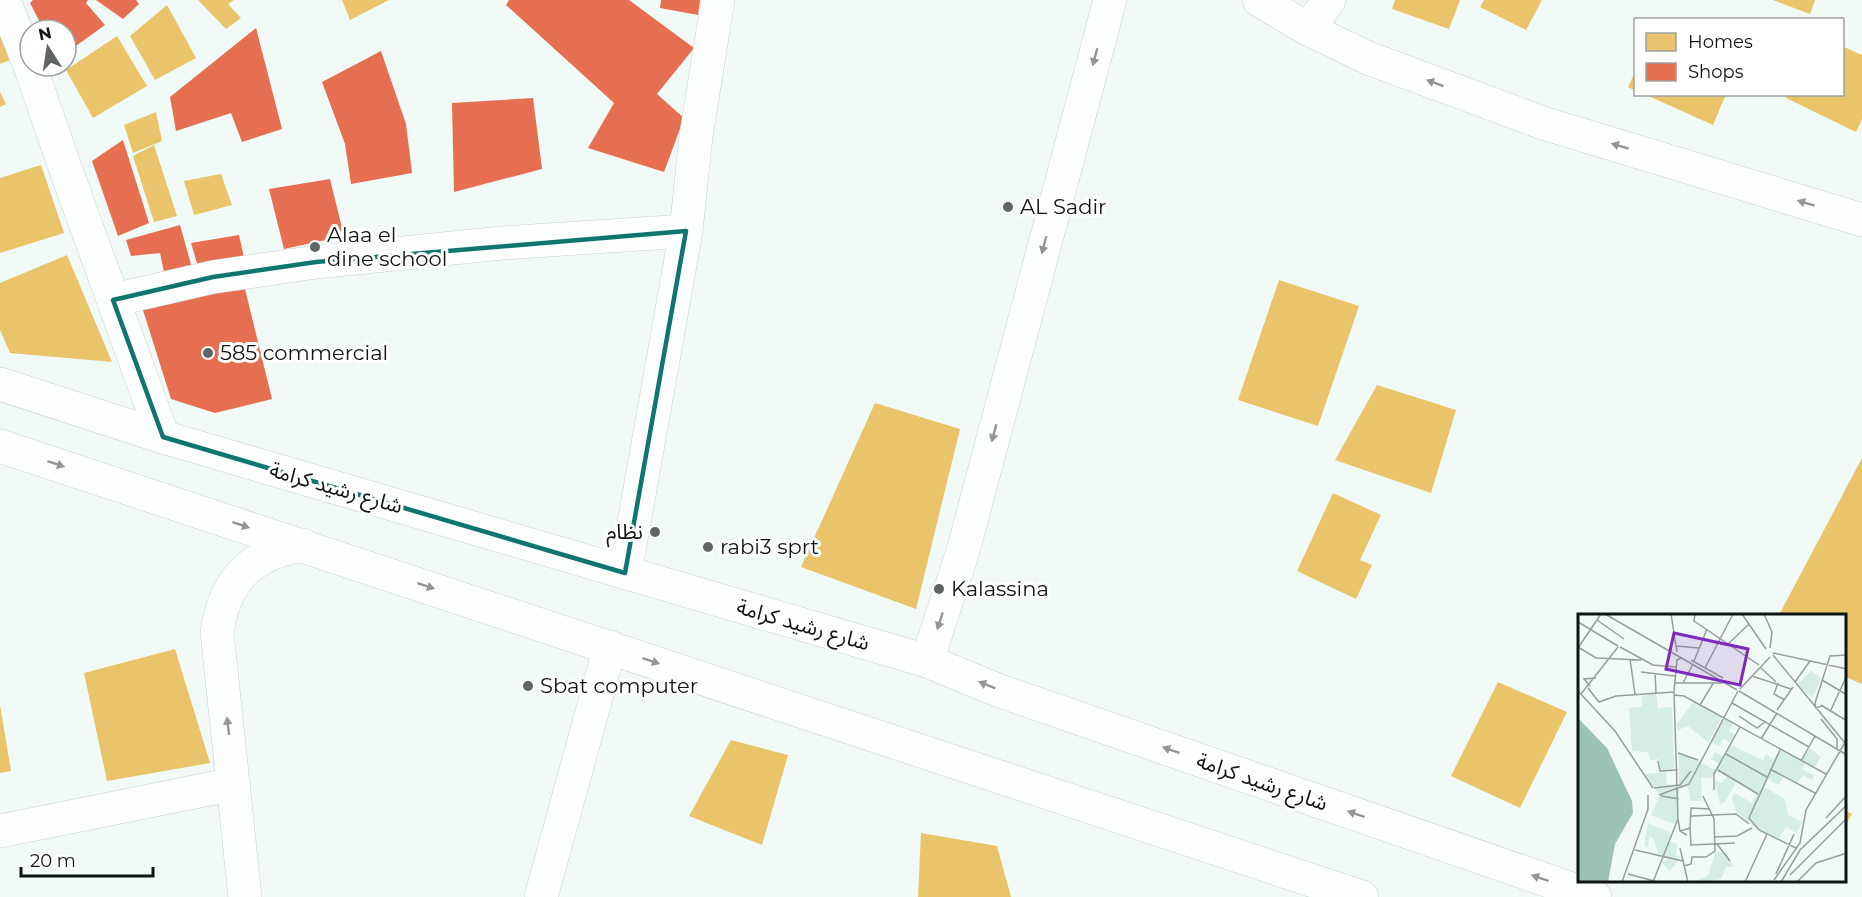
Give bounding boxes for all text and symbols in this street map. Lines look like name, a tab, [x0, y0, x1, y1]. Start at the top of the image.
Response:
north arrow	[18, 18, 78, 78]
legend	[1634, 18, 1844, 96]
text: N	[37, 23, 53, 44]
text: Homes	[1688, 31, 1753, 53]
one-way arrow	[1089, 47, 1099, 66]
text: Shops	[1688, 61, 1744, 83]
one-way arrow	[1426, 77, 1444, 87]
one-way arrow	[1611, 141, 1629, 150]
place label: AL Sadir	[1020, 194, 1107, 219]
one-way arrow	[1797, 198, 1815, 207]
marker: AL Sadir	[1001, 200, 1015, 214]
place label: Alaa el dine school	[327, 222, 447, 271]
one-way arrow	[1039, 236, 1049, 254]
marker: Alaa el dine school	[308, 240, 322, 254]
place label: 585 commercial	[220, 340, 388, 365]
marker: 585 commercial	[201, 346, 215, 360]
one-way arrow	[989, 424, 998, 442]
street label: شارع رشيد كرامة	[266, 457, 406, 521]
one-way arrow	[47, 460, 65, 469]
place label: نظام	[606, 519, 643, 548]
one-way arrow	[232, 521, 250, 530]
marker: نظام	[648, 525, 662, 539]
place label: rabi3 sprt	[720, 534, 819, 559]
marker: rabi3 sprt	[701, 540, 715, 554]
place label: Kalassina	[951, 576, 1049, 601]
one-way arrow	[417, 582, 435, 591]
marker: Kalassina	[932, 582, 946, 596]
street label: شارع رشيد كرامة	[733, 594, 873, 658]
one-way arrow	[935, 612, 944, 630]
inset map	[1578, 614, 1847, 882]
one-way arrow	[642, 656, 660, 666]
place label: Sbat computer	[540, 673, 698, 698]
marker: Sbat computer	[521, 679, 535, 693]
one-way arrow	[978, 680, 996, 690]
one-way arrow	[223, 716, 232, 735]
one-way arrow	[1162, 745, 1180, 754]
street label: شارع رشيد كرامة	[1192, 747, 1331, 819]
one-way arrow	[1346, 808, 1364, 818]
scale bar	[21, 840, 153, 878]
text: 20 m	[30, 850, 76, 872]
one-way arrow	[1531, 872, 1549, 882]

